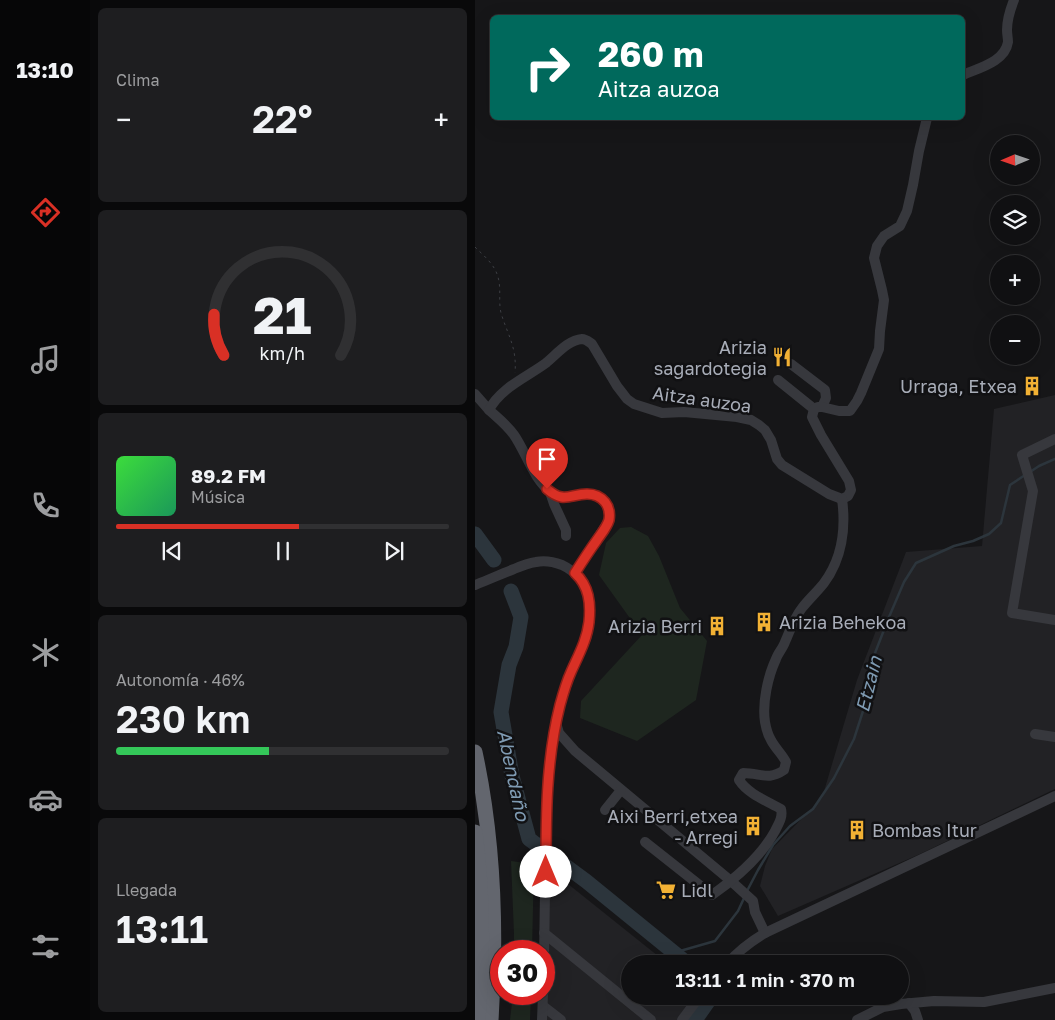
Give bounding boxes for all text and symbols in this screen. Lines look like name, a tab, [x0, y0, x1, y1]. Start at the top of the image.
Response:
text: 260 m	[598, 33, 704, 75]
icon: right	[515, 35, 580, 100]
text: 13:10	[16, 56, 74, 83]
text: Clima	[116, 70, 160, 90]
text: Aitza auzoa	[598, 75, 720, 102]
text: 22°	[252, 96, 313, 141]
text: −	[116, 103, 131, 136]
text: +	[434, 103, 449, 136]
north arrow	[990, 135, 1040, 185]
map controls	[990, 135, 1040, 365]
icon: directions	[28, 195, 63, 230]
button: layers	[990, 195, 1040, 245]
button: +	[990, 255, 1040, 305]
text: 21	[253, 283, 312, 345]
button: −	[990, 315, 1040, 365]
place label: Arizia sagardotegia	[654, 336, 767, 379]
icon: music	[28, 342, 63, 377]
text: km/h	[260, 342, 305, 364]
restaurant icon: Arizia sagardotegia	[771, 346, 793, 368]
place label: Urraga, Etxea	[900, 375, 1017, 397]
building icon: Urraga, Etxea	[1021, 375, 1043, 397]
street label: Aitza auzoa	[651, 381, 753, 417]
pin	[526, 438, 568, 489]
icon: arrive	[533, 445, 561, 473]
text: 89.2 FM	[191, 464, 266, 487]
text: Música	[191, 487, 245, 507]
icon: phone	[28, 488, 63, 523]
icon: previous	[158, 537, 186, 565]
icon: pause	[269, 537, 297, 565]
icon: next	[380, 537, 408, 565]
building icon: Arizia Behekoa	[753, 611, 775, 633]
place label: Arizia Behekoa	[779, 611, 906, 633]
place label: Arizia Berri	[608, 615, 702, 637]
building icon: Arizia Berri	[706, 615, 728, 637]
icon: climate	[28, 635, 63, 670]
water label: Etzain	[850, 652, 886, 714]
text: Autonomía · 46%	[116, 670, 245, 690]
text: 230 km	[116, 696, 251, 741]
water label: Abendaño	[493, 727, 535, 824]
icon: car	[28, 782, 63, 817]
place label: Aixi Berri,etxea - Arregi	[607, 805, 738, 848]
building icon: Aixi Berri,etxea - Arregi	[742, 815, 764, 837]
building icon: Bombas Itur	[846, 819, 868, 841]
place label: Bombas Itur	[872, 819, 977, 841]
position arrow	[519, 845, 571, 897]
supermarket icon: Lidl	[655, 879, 677, 901]
place label: Lidl	[681, 879, 713, 901]
text: Llegada	[116, 880, 177, 900]
text: 13:11	[116, 906, 208, 951]
icon: filters	[28, 929, 63, 964]
speed limit sign: 30	[490, 940, 555, 1005]
text: 13:11 · 1 min · 370 m	[675, 968, 855, 991]

